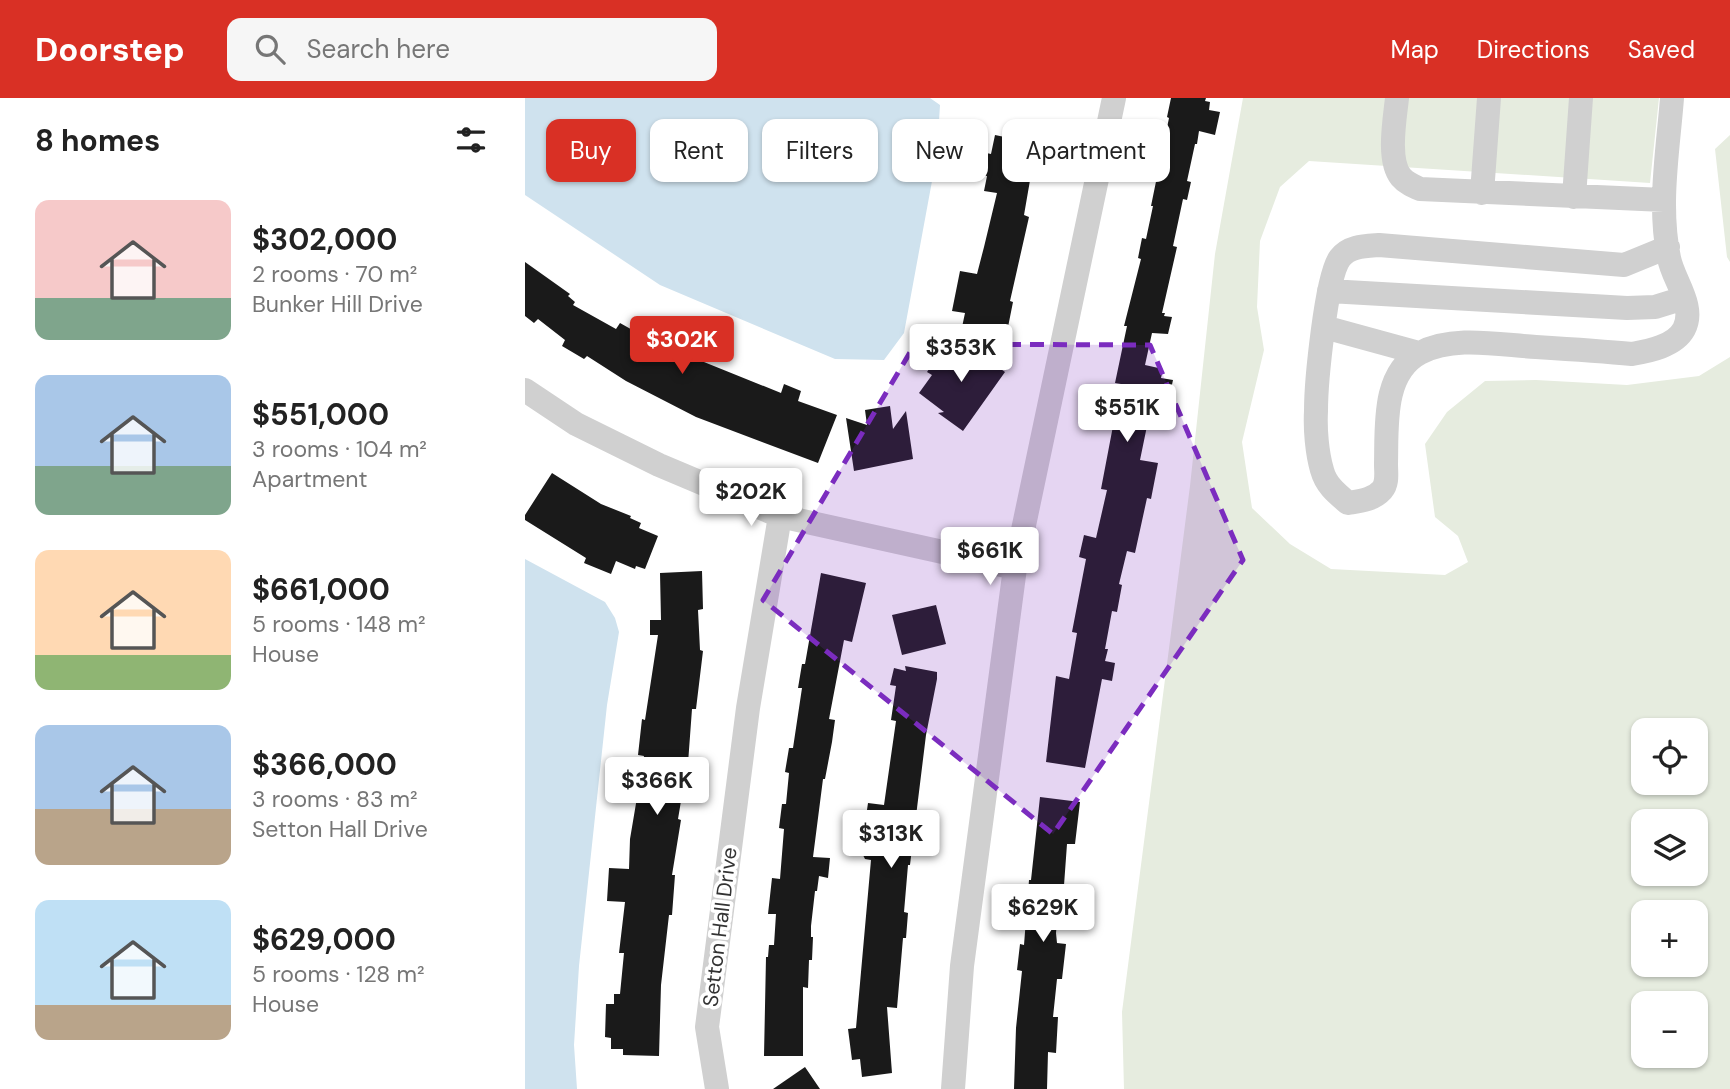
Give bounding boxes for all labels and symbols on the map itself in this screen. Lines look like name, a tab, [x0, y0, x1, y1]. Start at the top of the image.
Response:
pin: $302K	[633, 316, 731, 376]
pin: $353K	[912, 324, 1010, 384]
pin: $551K	[1078, 384, 1176, 444]
pin: $202K	[702, 468, 800, 528]
pin: $661K	[941, 528, 1039, 587]
pin: $366K	[608, 758, 706, 817]
pin: $313K	[842, 810, 940, 870]
street label: Setton Hall Drive	[696, 846, 744, 1008]
pin: $629K	[994, 884, 1092, 944]

